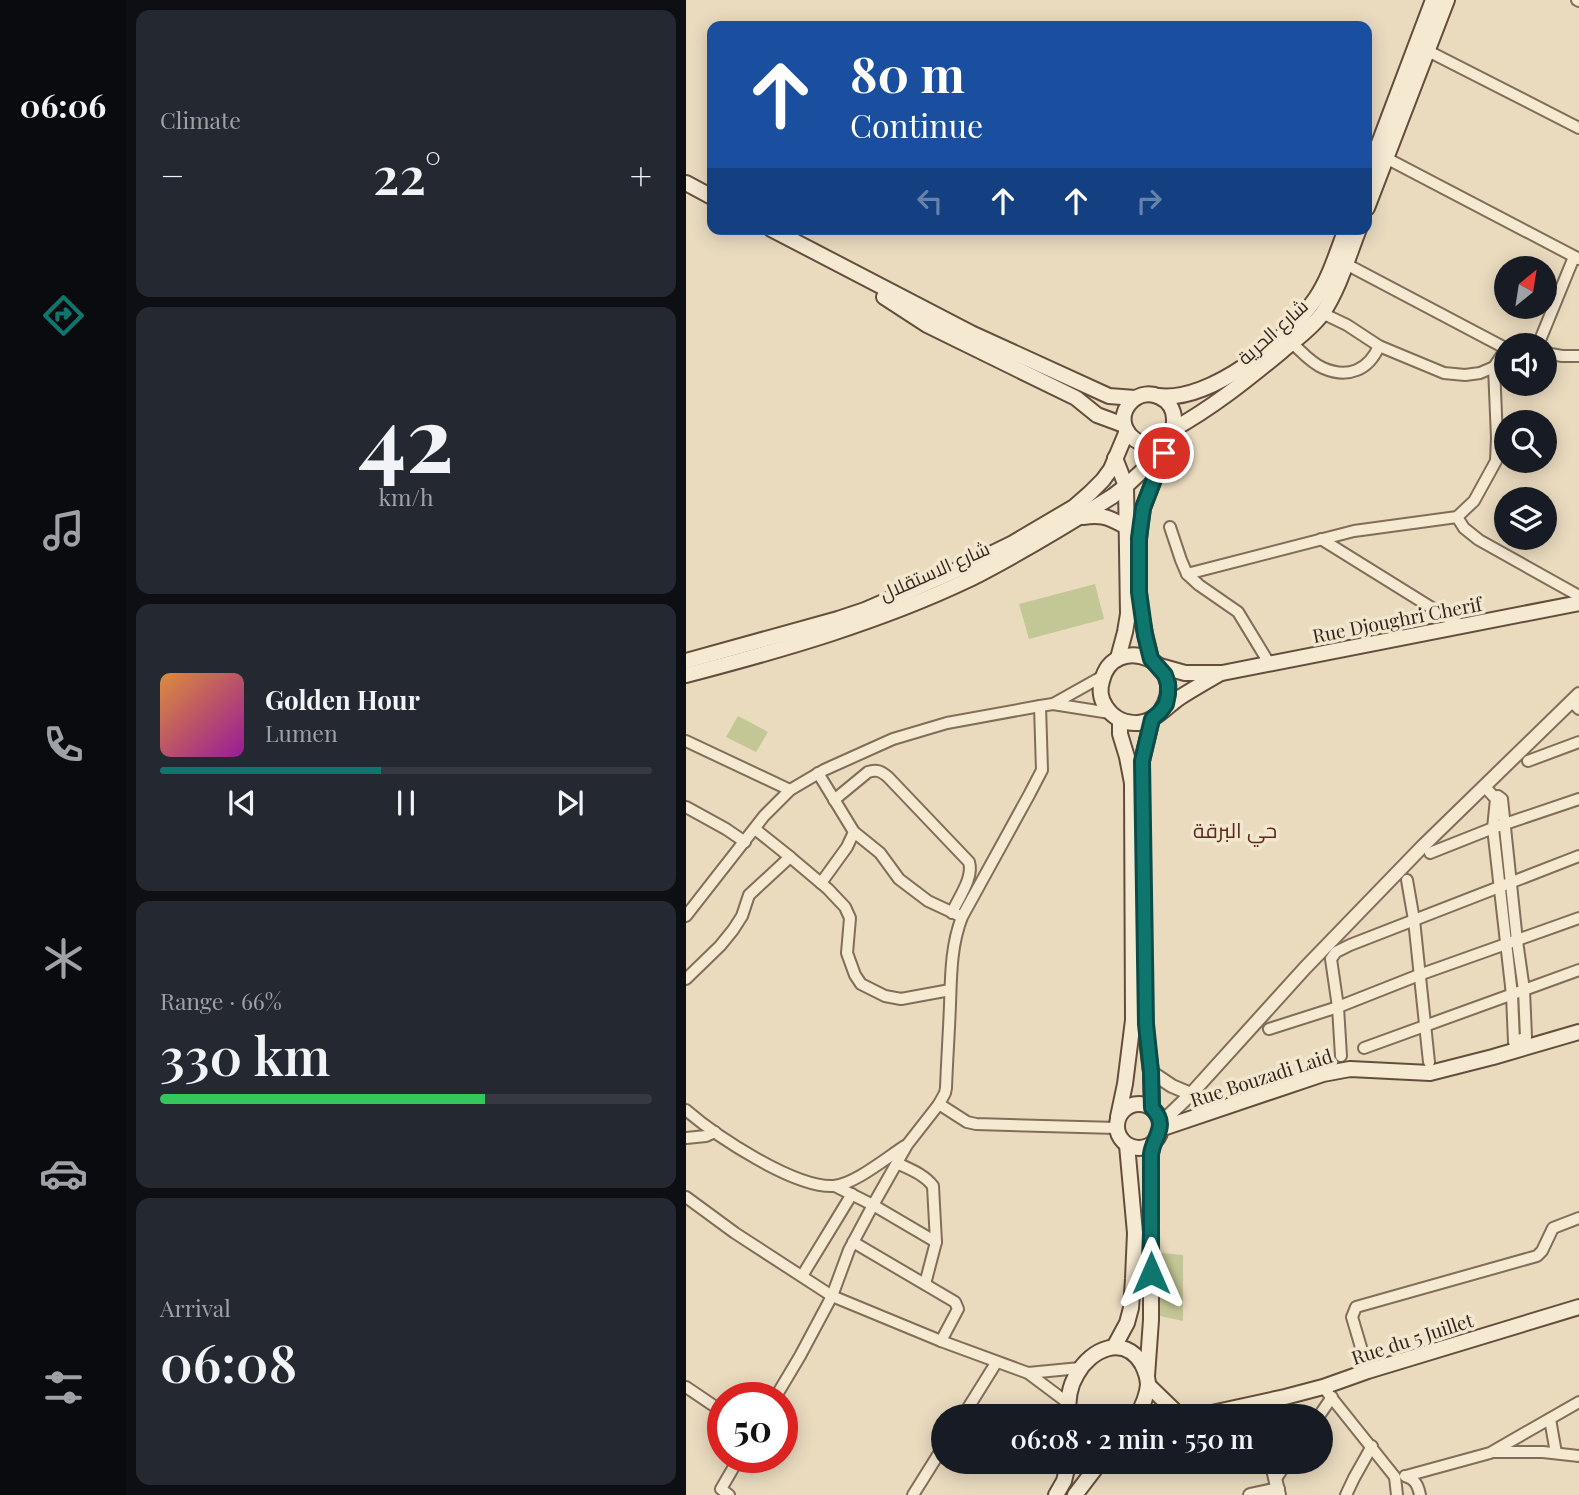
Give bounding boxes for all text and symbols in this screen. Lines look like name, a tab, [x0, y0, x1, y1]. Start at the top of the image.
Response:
text: 80 m	[850, 40, 965, 105]
icon: ahead	[735, 49, 826, 140]
text: 06:06	[20, 83, 106, 126]
text: Continue	[850, 103, 983, 146]
text: Climate	[160, 104, 241, 135]
text: 22°	[373, 139, 441, 208]
text: −	[160, 149, 185, 200]
text: +	[630, 149, 652, 200]
icon: left	[911, 182, 949, 220]
icon: ahead	[984, 182, 1022, 220]
icon: ahead	[1057, 182, 1095, 220]
icon: right	[1130, 182, 1168, 220]
north arrow	[1494, 256, 1558, 318]
map controls	[1494, 256, 1557, 550]
icon: directions	[39, 291, 88, 340]
street label: شارع الحرية	[1231, 292, 1314, 371]
button: sound	[1494, 333, 1557, 396]
text: 42	[358, 375, 454, 496]
button: search	[1494, 410, 1557, 473]
pin	[1134, 423, 1194, 483]
icon: arrive	[1145, 434, 1183, 472]
text: km/h	[378, 481, 434, 512]
button: layers	[1494, 487, 1557, 550]
icon: music	[39, 506, 88, 555]
street label: شارع الاستقلال	[875, 534, 994, 608]
street label: Rue Djoughri Cherif	[1310, 589, 1486, 648]
text: Golden Hour	[265, 682, 420, 717]
text: Lumen	[265, 717, 338, 748]
icon: phone	[39, 720, 88, 769]
icon: previous	[223, 784, 261, 822]
icon: pause	[387, 784, 425, 822]
icon: next	[551, 784, 589, 822]
district label: حي البرقة	[1193, 815, 1277, 847]
icon: climate	[39, 934, 88, 983]
text: Range · 66%	[160, 985, 282, 1016]
text: 330 km	[160, 1020, 330, 1089]
street label: Rue Bouzadi Laid	[1187, 1042, 1335, 1112]
icon: car	[39, 1149, 88, 1198]
position arrow	[1114, 1236, 1188, 1310]
text: Arrival	[160, 1292, 231, 1323]
street label: Rue du 5 Juillet	[1348, 1306, 1476, 1370]
text: 06:08	[160, 1327, 297, 1396]
icon: filters	[39, 1363, 88, 1412]
speed limit sign: 50	[707, 1382, 798, 1473]
text: 06:08 · 2 min · 550 m	[1010, 1421, 1254, 1456]

